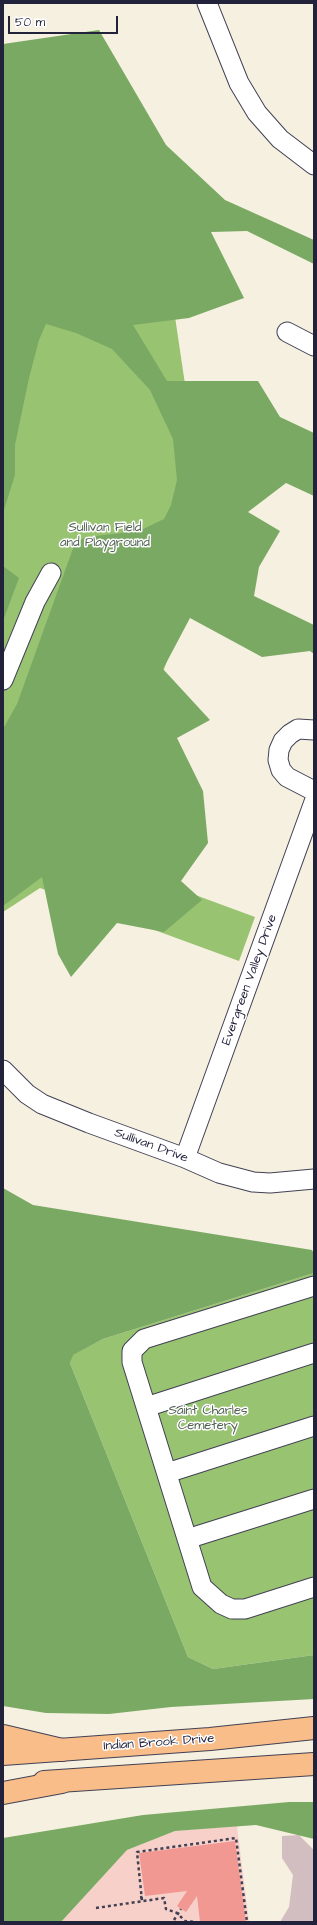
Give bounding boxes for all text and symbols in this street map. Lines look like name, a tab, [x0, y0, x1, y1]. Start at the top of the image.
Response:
scale bar	[10, 8, 120, 34]
text: 50 m	[15, 14, 45, 31]
park label: Sullivan Field and Playground	[60, 520, 150, 551]
street label: Evergreen Valley Drive	[219, 913, 281, 1047]
street label: Sullivan Drive	[112, 1125, 190, 1167]
park label: Saint Charles Cemetery	[169, 1403, 247, 1434]
street label: Indian Brook Drive	[103, 1731, 215, 1755]

